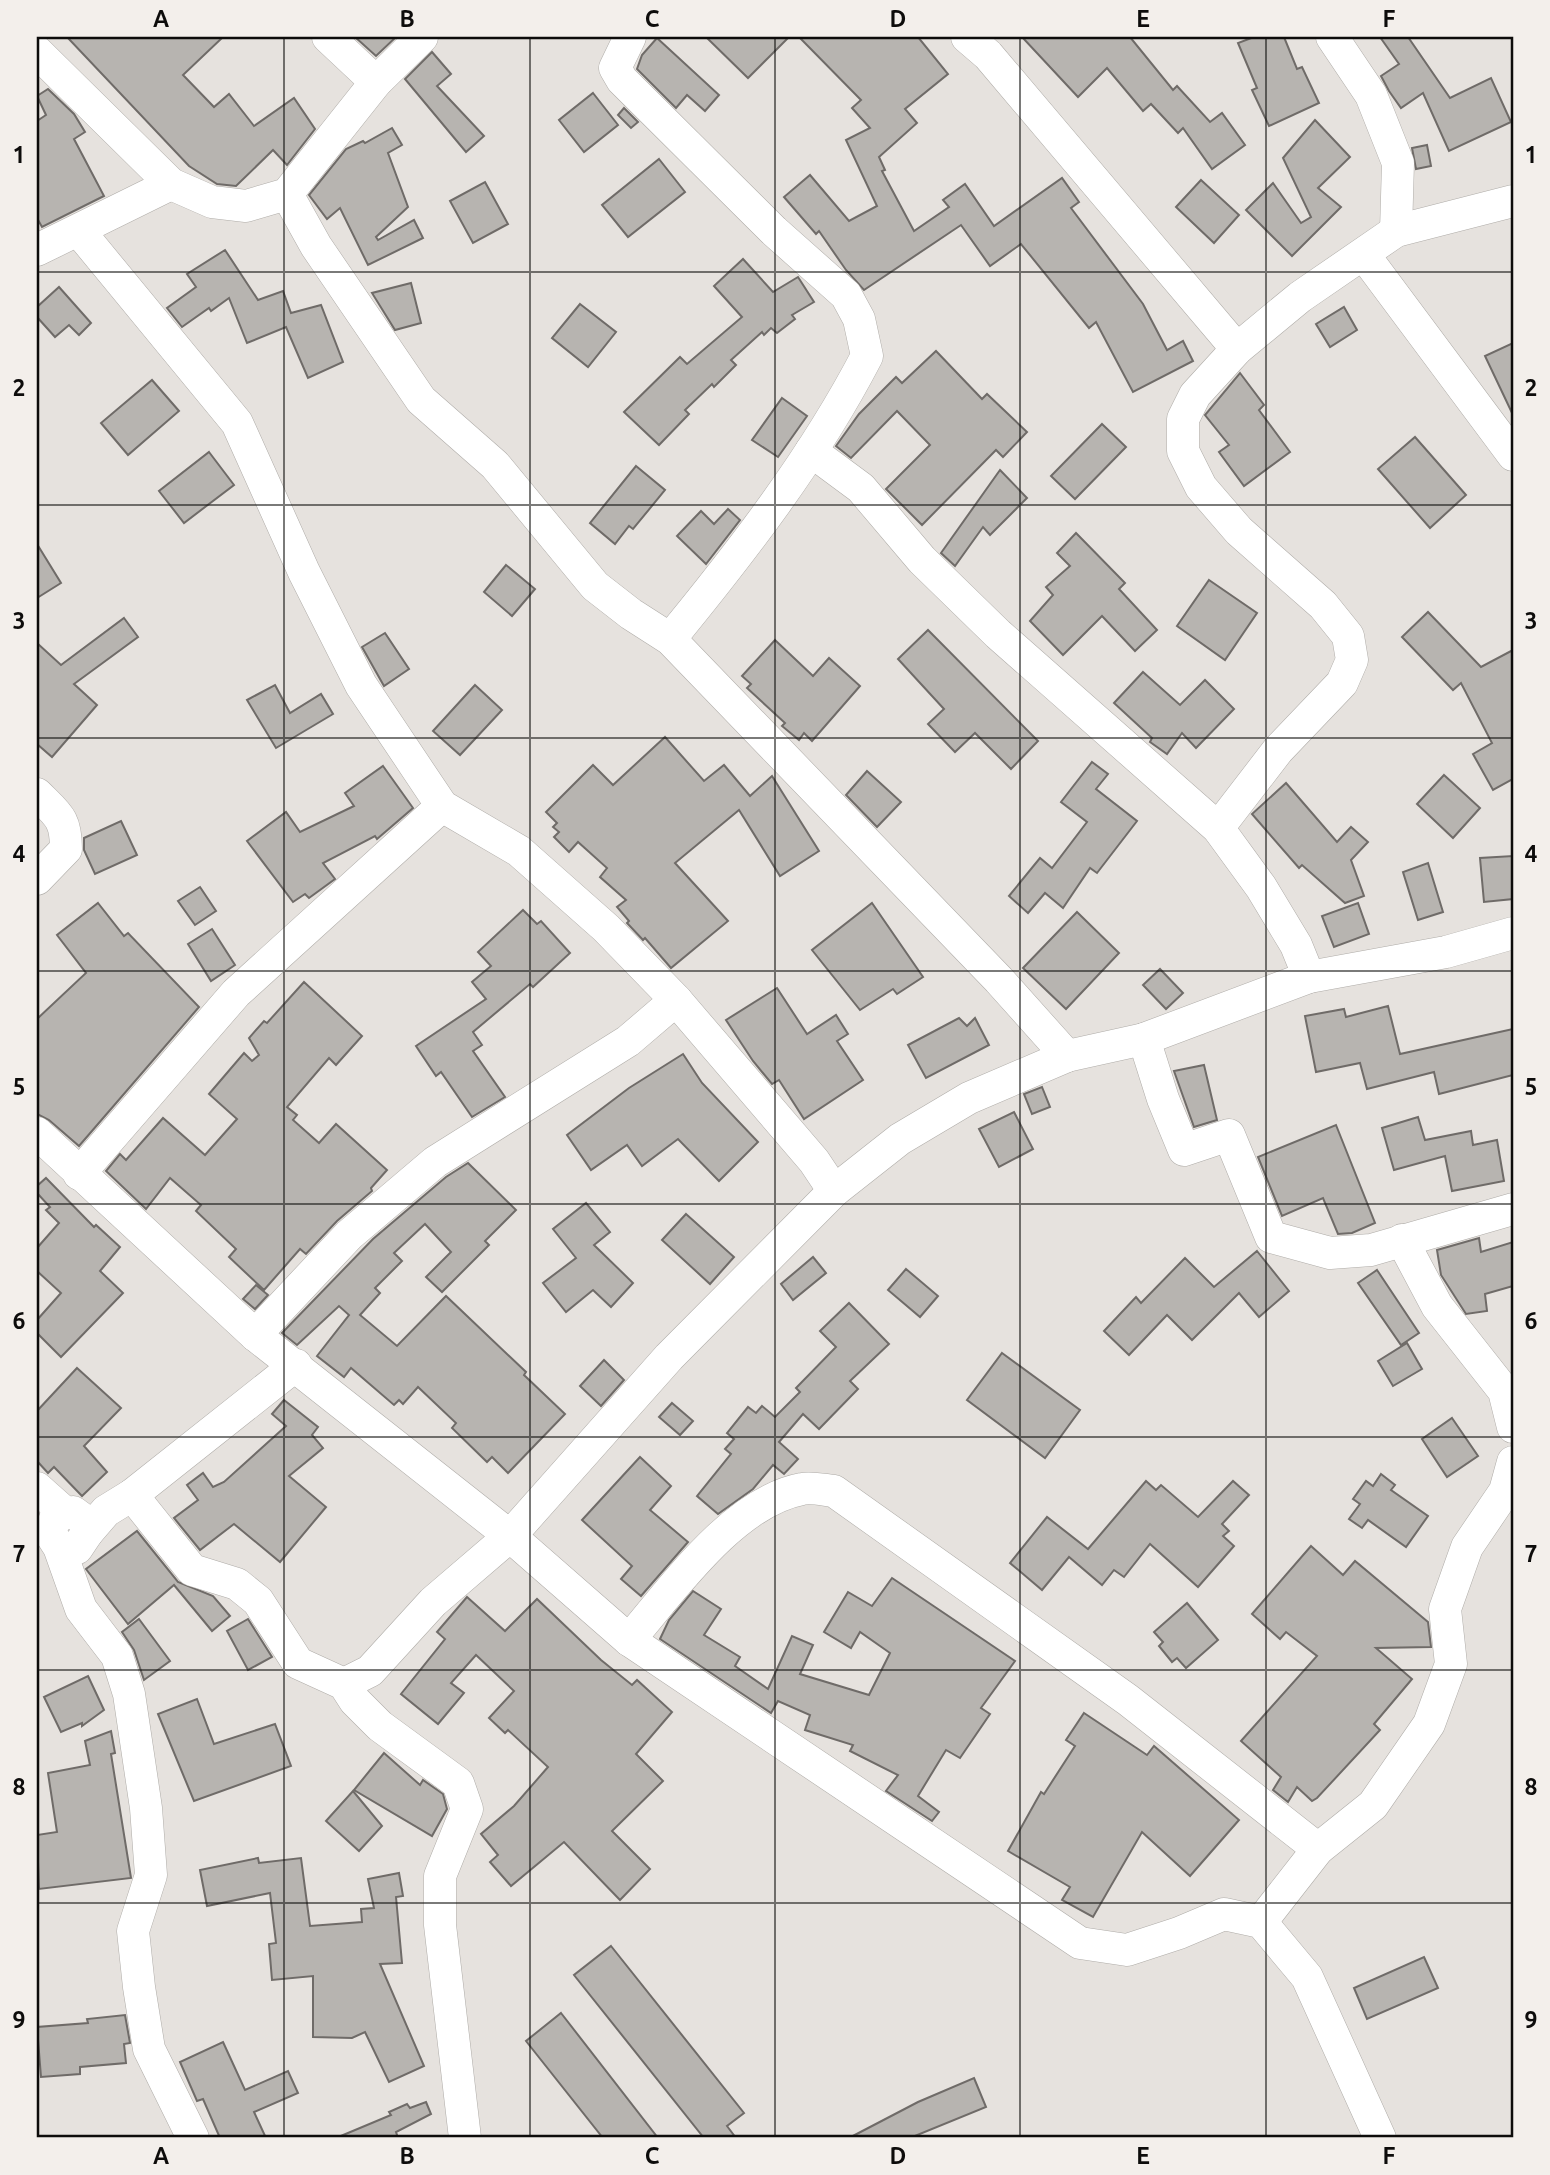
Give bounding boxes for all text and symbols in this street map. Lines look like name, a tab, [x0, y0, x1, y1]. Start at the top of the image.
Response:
text: A	[153, 6, 169, 31]
text: B	[399, 6, 415, 31]
text: C	[645, 6, 660, 31]
text: D	[890, 6, 906, 31]
text: E	[1136, 6, 1150, 31]
text: F	[1383, 6, 1396, 31]
text: 1	[13, 142, 25, 167]
text: 1	[1525, 142, 1537, 167]
text: 2	[13, 375, 25, 400]
text: 2	[1525, 375, 1537, 400]
text: 3	[13, 608, 25, 633]
text: 3	[1525, 608, 1537, 633]
text: 4	[13, 841, 26, 866]
text: 4	[1525, 841, 1538, 866]
text: 5	[13, 1074, 25, 1099]
text: 5	[1525, 1074, 1537, 1099]
text: 6	[13, 1308, 26, 1333]
text: 6	[1525, 1308, 1538, 1333]
text: 7	[13, 1541, 25, 1566]
text: 7	[1525, 1541, 1537, 1566]
text: 8	[13, 1774, 25, 1799]
text: 8	[1525, 1774, 1537, 1799]
text: 9	[13, 2007, 25, 2032]
text: 9	[1525, 2007, 1537, 2032]
text: A	[153, 2143, 169, 2168]
text: B	[399, 2143, 415, 2168]
text: C	[645, 2143, 660, 2168]
text: D	[890, 2143, 906, 2168]
text: E	[1136, 2143, 1150, 2168]
text: F	[1383, 2143, 1396, 2168]

